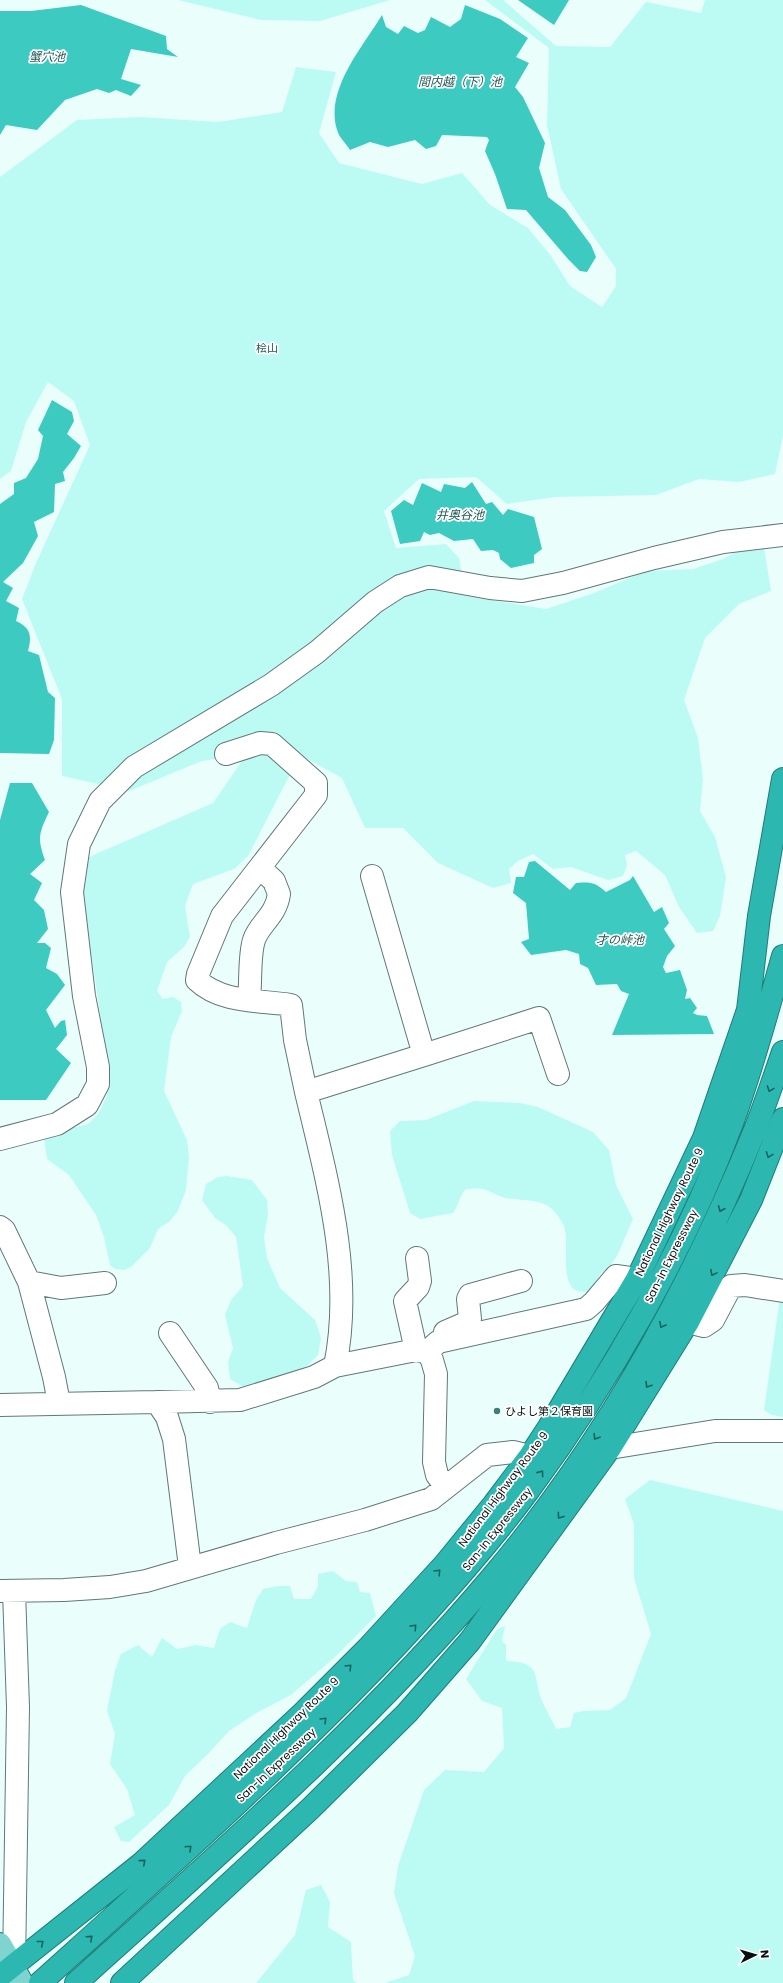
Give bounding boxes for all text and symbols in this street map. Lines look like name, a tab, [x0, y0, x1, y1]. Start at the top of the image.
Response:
water label: 蟹穴池	[29, 48, 66, 65]
water label: 間内越（下）池	[418, 73, 503, 90]
park label: 桧山	[256, 340, 278, 356]
water label: 井奥谷池	[436, 506, 485, 523]
water label: 才の峠池	[596, 931, 645, 948]
one-way arrow	[766, 1085, 775, 1092]
street label: National Highway Route 9	[631, 1145, 707, 1279]
one-way arrow	[765, 1152, 773, 1159]
one-way arrow	[718, 1205, 726, 1212]
street label: San-In Expressway	[640, 1206, 702, 1306]
one-way arrow	[711, 1269, 718, 1276]
one-way arrow	[660, 1321, 667, 1328]
one-way arrow	[646, 1381, 653, 1388]
place label: ひよし第２保育園	[505, 1403, 593, 1419]
marker: ひよし第２保育園	[492, 1406, 502, 1416]
street label: National Highway Route 9	[454, 1428, 552, 1550]
one-way arrow	[593, 1433, 601, 1440]
one-way arrow	[536, 1470, 543, 1477]
street label: San-In Expressway	[458, 1483, 536, 1574]
one-way arrow	[558, 1512, 565, 1519]
one-way arrow	[433, 1569, 441, 1577]
one-way arrow	[409, 1624, 417, 1632]
one-way arrow	[344, 1664, 352, 1672]
street label: National Highway Route 9	[230, 1673, 342, 1783]
one-way arrow	[319, 1717, 327, 1725]
street label: San-In Expressway	[233, 1723, 320, 1806]
one-way arrow	[184, 1846, 191, 1853]
one-way arrow	[138, 1860, 146, 1867]
north arrow	[735, 1935, 775, 1975]
one-way arrow	[85, 1936, 92, 1943]
one-way arrow	[37, 1941, 44, 1948]
text: N	[757, 1949, 773, 1959]

